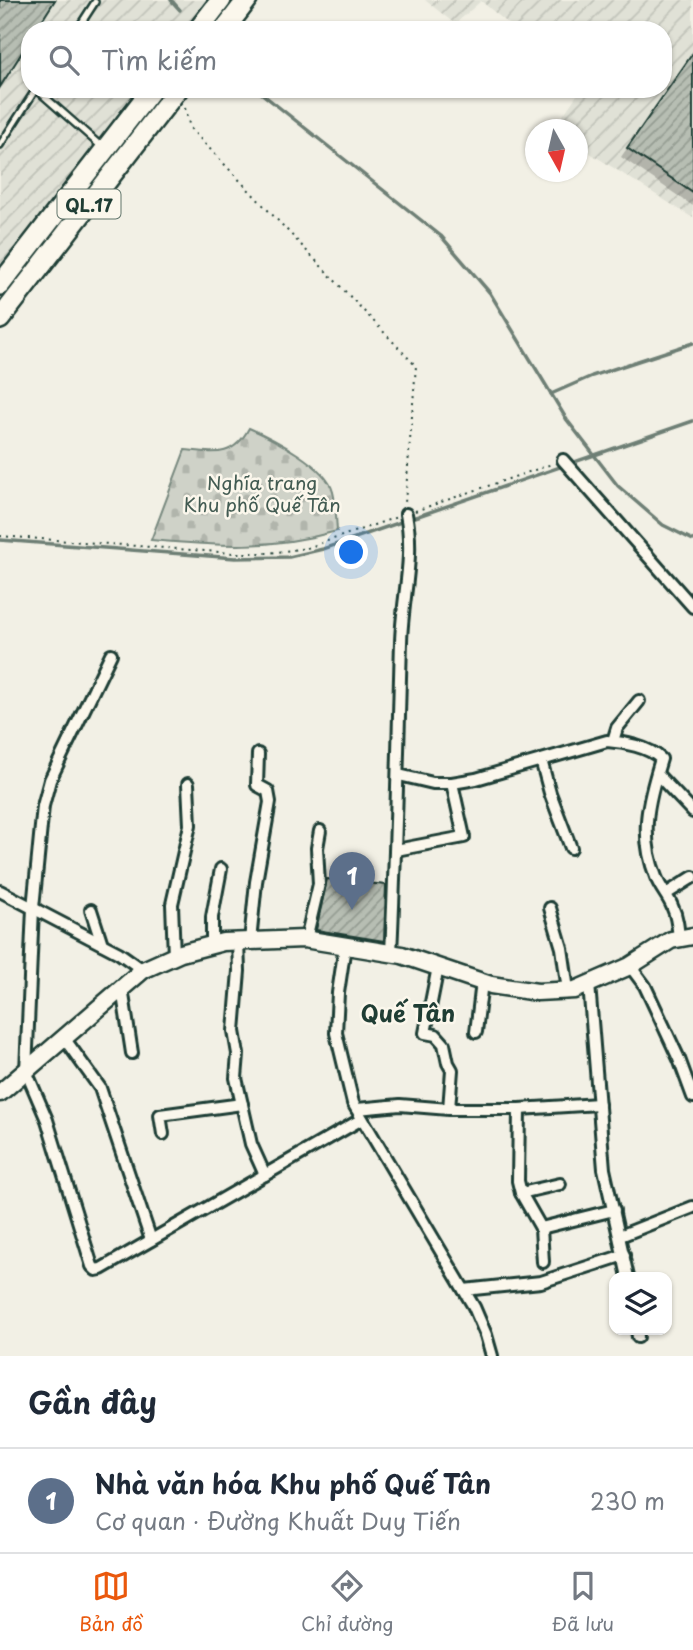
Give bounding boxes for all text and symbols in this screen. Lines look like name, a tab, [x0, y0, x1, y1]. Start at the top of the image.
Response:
search box	[21, 21, 672, 98]
text: Tìm kiếm	[101, 40, 217, 79]
icon: search	[45, 41, 83, 79]
north arrow	[525, 119, 588, 182]
road number: QL.17	[57, 190, 120, 218]
park label: Nghĩa trang Khu phố Quế Tân	[183, 468, 341, 518]
your location	[334, 535, 368, 569]
pin: 1	[329, 852, 375, 910]
district label: Quế Tân	[361, 995, 455, 1030]
map controls	[609, 1272, 672, 1335]
button: layers	[609, 1272, 672, 1335]
text: Gần đây	[28, 1379, 157, 1424]
text: Nhà văn hóa Khu phố Quế Tân	[95, 1464, 491, 1503]
text: 1	[46, 1483, 57, 1518]
text: 230 m	[590, 1483, 665, 1518]
text: Cơ quan · Đường Khuất Duy Tiến	[95, 1503, 461, 1538]
tab: Bản đồ	[79, 1567, 143, 1637]
tab: Chỉ đường	[301, 1567, 393, 1637]
tab: Đã lưu	[552, 1567, 614, 1637]

